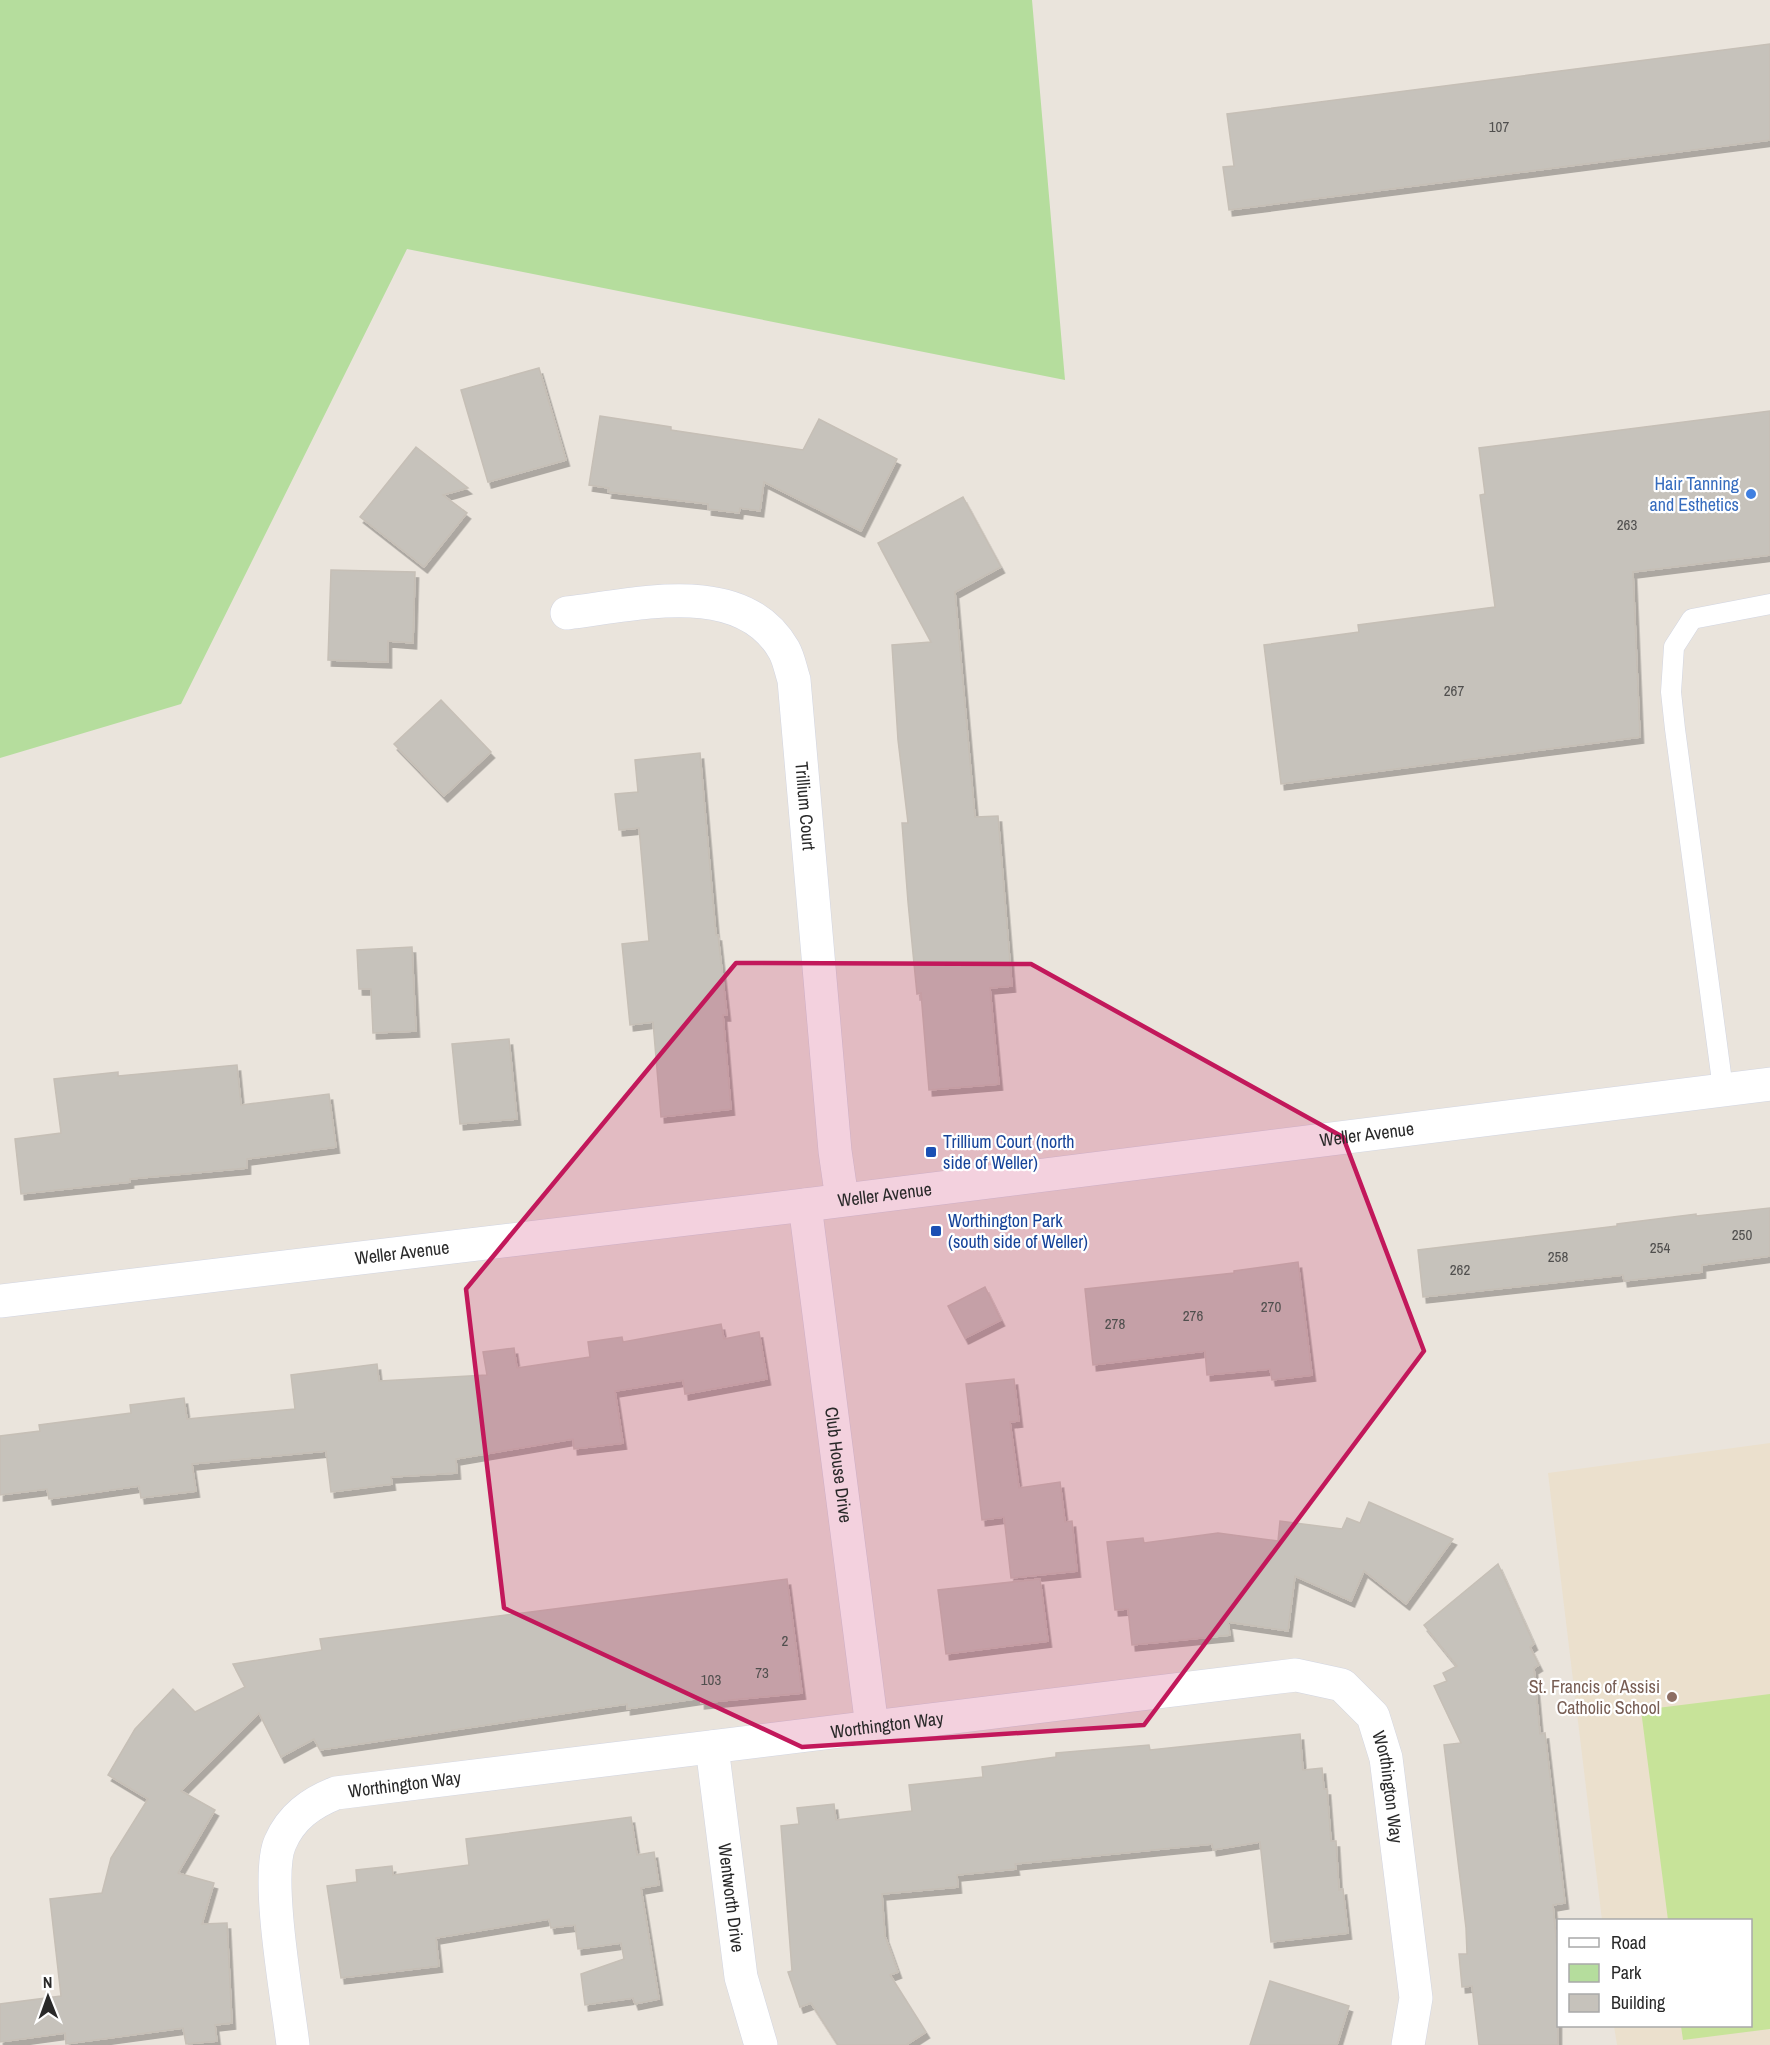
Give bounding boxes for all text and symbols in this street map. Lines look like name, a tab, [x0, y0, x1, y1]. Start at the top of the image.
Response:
house number: 107	[1489, 116, 1509, 137]
place label: Hair Tanning and Esthetics	[1650, 471, 1740, 517]
marker: Hair Tanning and Esthetics	[1744, 487, 1758, 501]
house number: 263	[1617, 514, 1637, 535]
house number: 267	[1444, 680, 1464, 701]
street label: Trillium Court	[789, 761, 822, 851]
street label: Weller Avenue	[1318, 1116, 1415, 1152]
place label: Trillium Court (north side of Weller)	[943, 1129, 1075, 1175]
marker: Trillium Court (north side of Weller)	[924, 1145, 938, 1159]
street label: Weller Avenue	[836, 1176, 933, 1213]
place label: Worthington Park (south side of Weller)	[948, 1208, 1088, 1254]
marker: Worthington Park (south side of Weller)	[929, 1224, 943, 1238]
house number: 250	[1732, 1224, 1752, 1245]
street label: Weller Avenue	[354, 1235, 451, 1271]
house number: 254	[1650, 1237, 1670, 1258]
house number: 258	[1548, 1246, 1568, 1267]
house number: 262	[1450, 1259, 1470, 1280]
house number: 270	[1261, 1296, 1281, 1317]
house number: 276	[1183, 1305, 1203, 1326]
house number: 278	[1105, 1313, 1125, 1334]
street label: Club House Drive	[819, 1405, 859, 1524]
house number: 2	[782, 1630, 789, 1651]
house number: 73	[755, 1662, 769, 1683]
house number: 103	[701, 1669, 721, 1690]
place label: St. Francis of Assisi Catholic School	[1529, 1674, 1660, 1720]
marker: St. Francis of Assisi Catholic School	[1665, 1690, 1679, 1704]
street label: Worthington Way	[829, 1705, 945, 1744]
street label: Worthington Way	[1366, 1728, 1410, 1845]
street label: Worthington Way	[347, 1765, 463, 1803]
street label: Wentworth Drive	[712, 1842, 751, 1954]
legend	[1557, 1919, 1752, 2027]
text: Road	[1611, 1930, 1646, 1955]
text: Park	[1611, 1960, 1642, 1985]
north arrow	[18, 1967, 78, 2027]
text: N	[43, 1971, 53, 1993]
text: Building	[1611, 1990, 1666, 2015]

